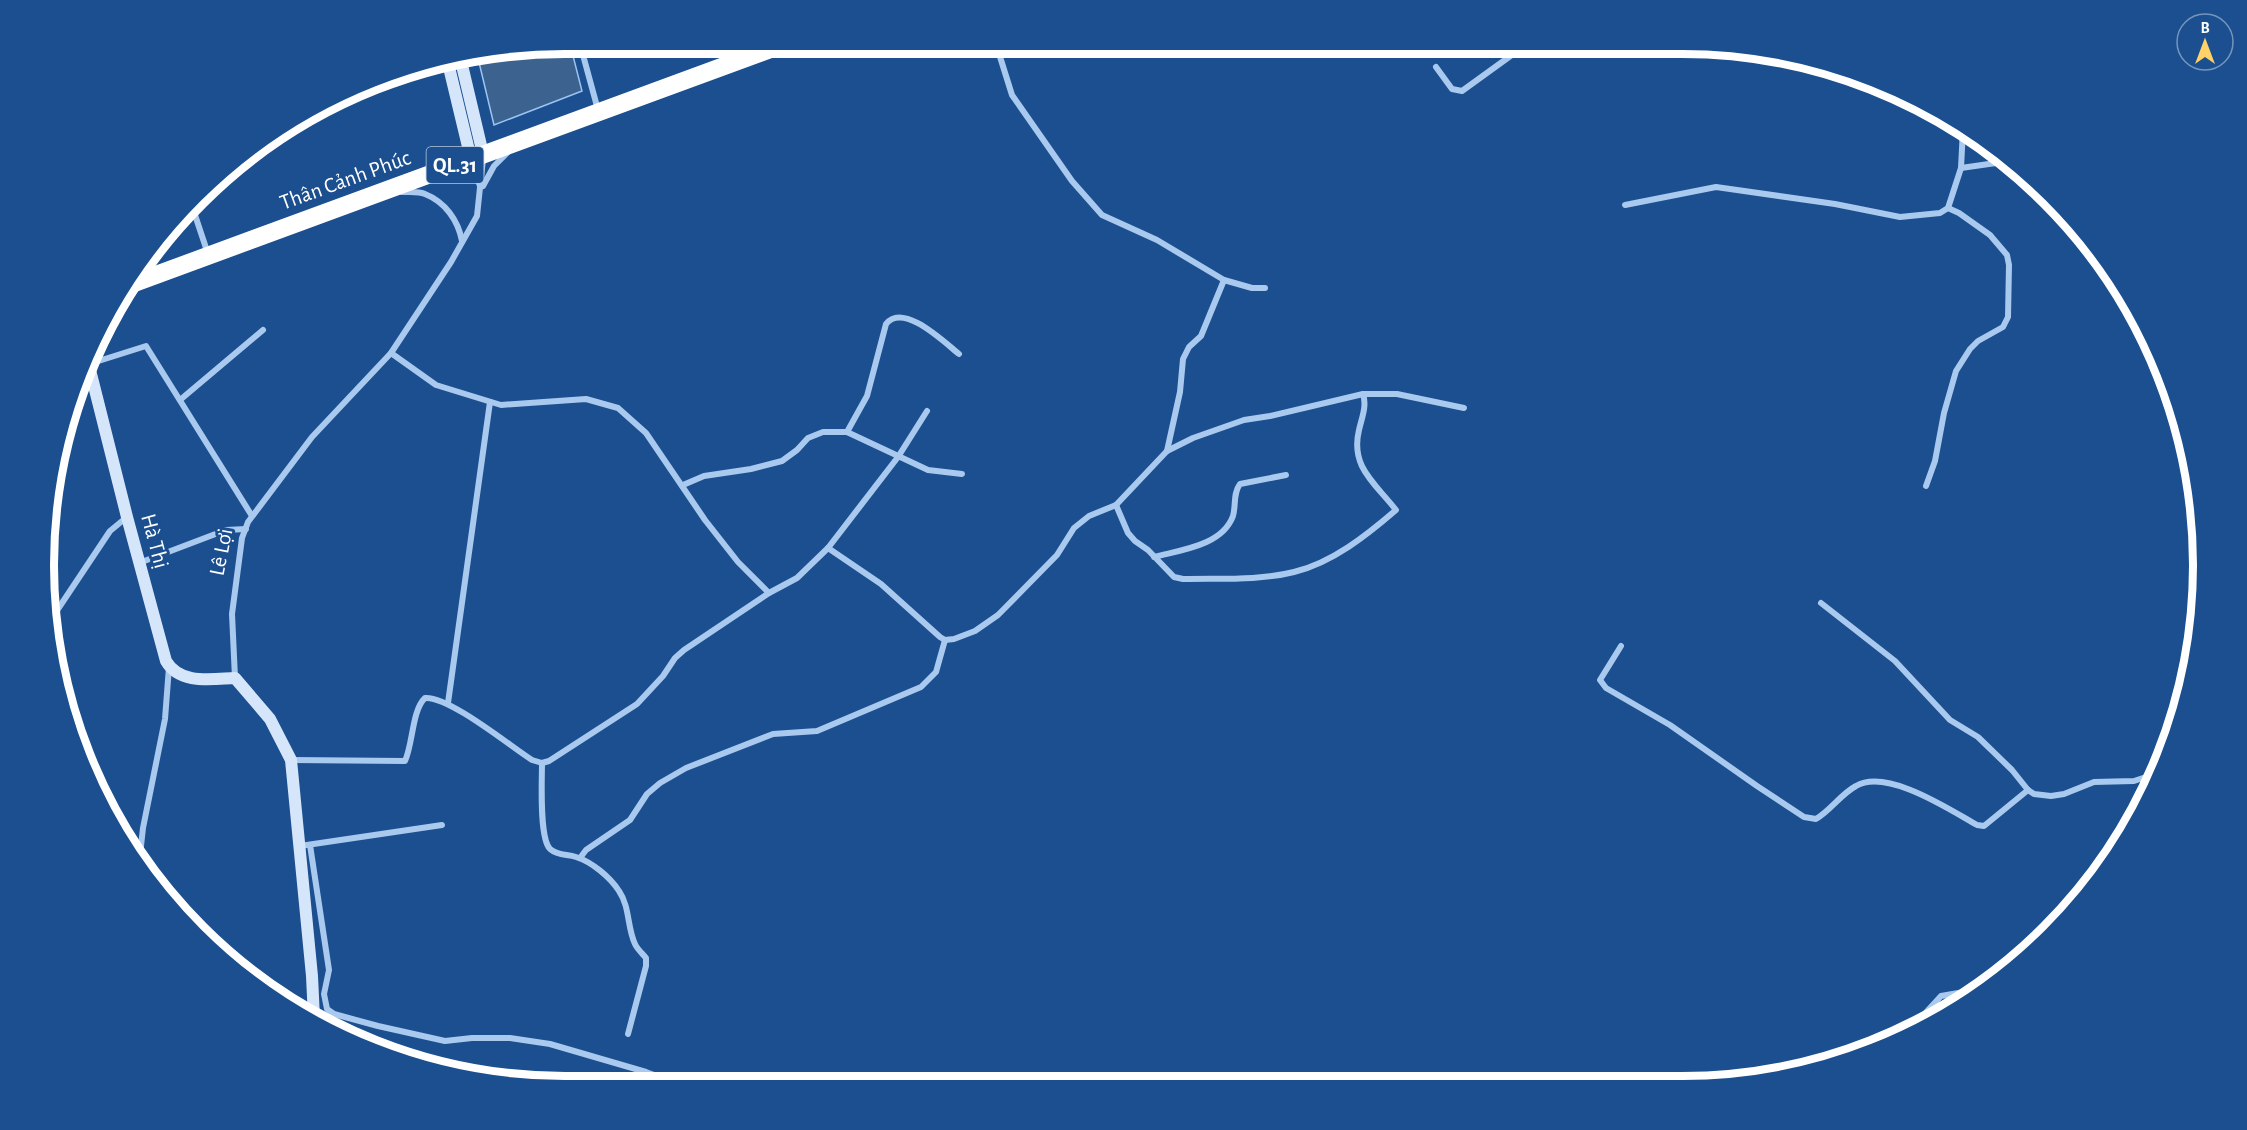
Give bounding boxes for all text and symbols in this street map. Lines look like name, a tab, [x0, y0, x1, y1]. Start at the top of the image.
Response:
north arrow	[2175, 12, 2235, 72]
text: B	[2200, 20, 2210, 36]
street label: Thân Cảnh Phúc	[277, 146, 414, 214]
road number: QL.31	[426, 147, 484, 183]
street label: Hà Thị	[137, 511, 173, 571]
street label: Lê Lợi	[206, 527, 236, 577]

